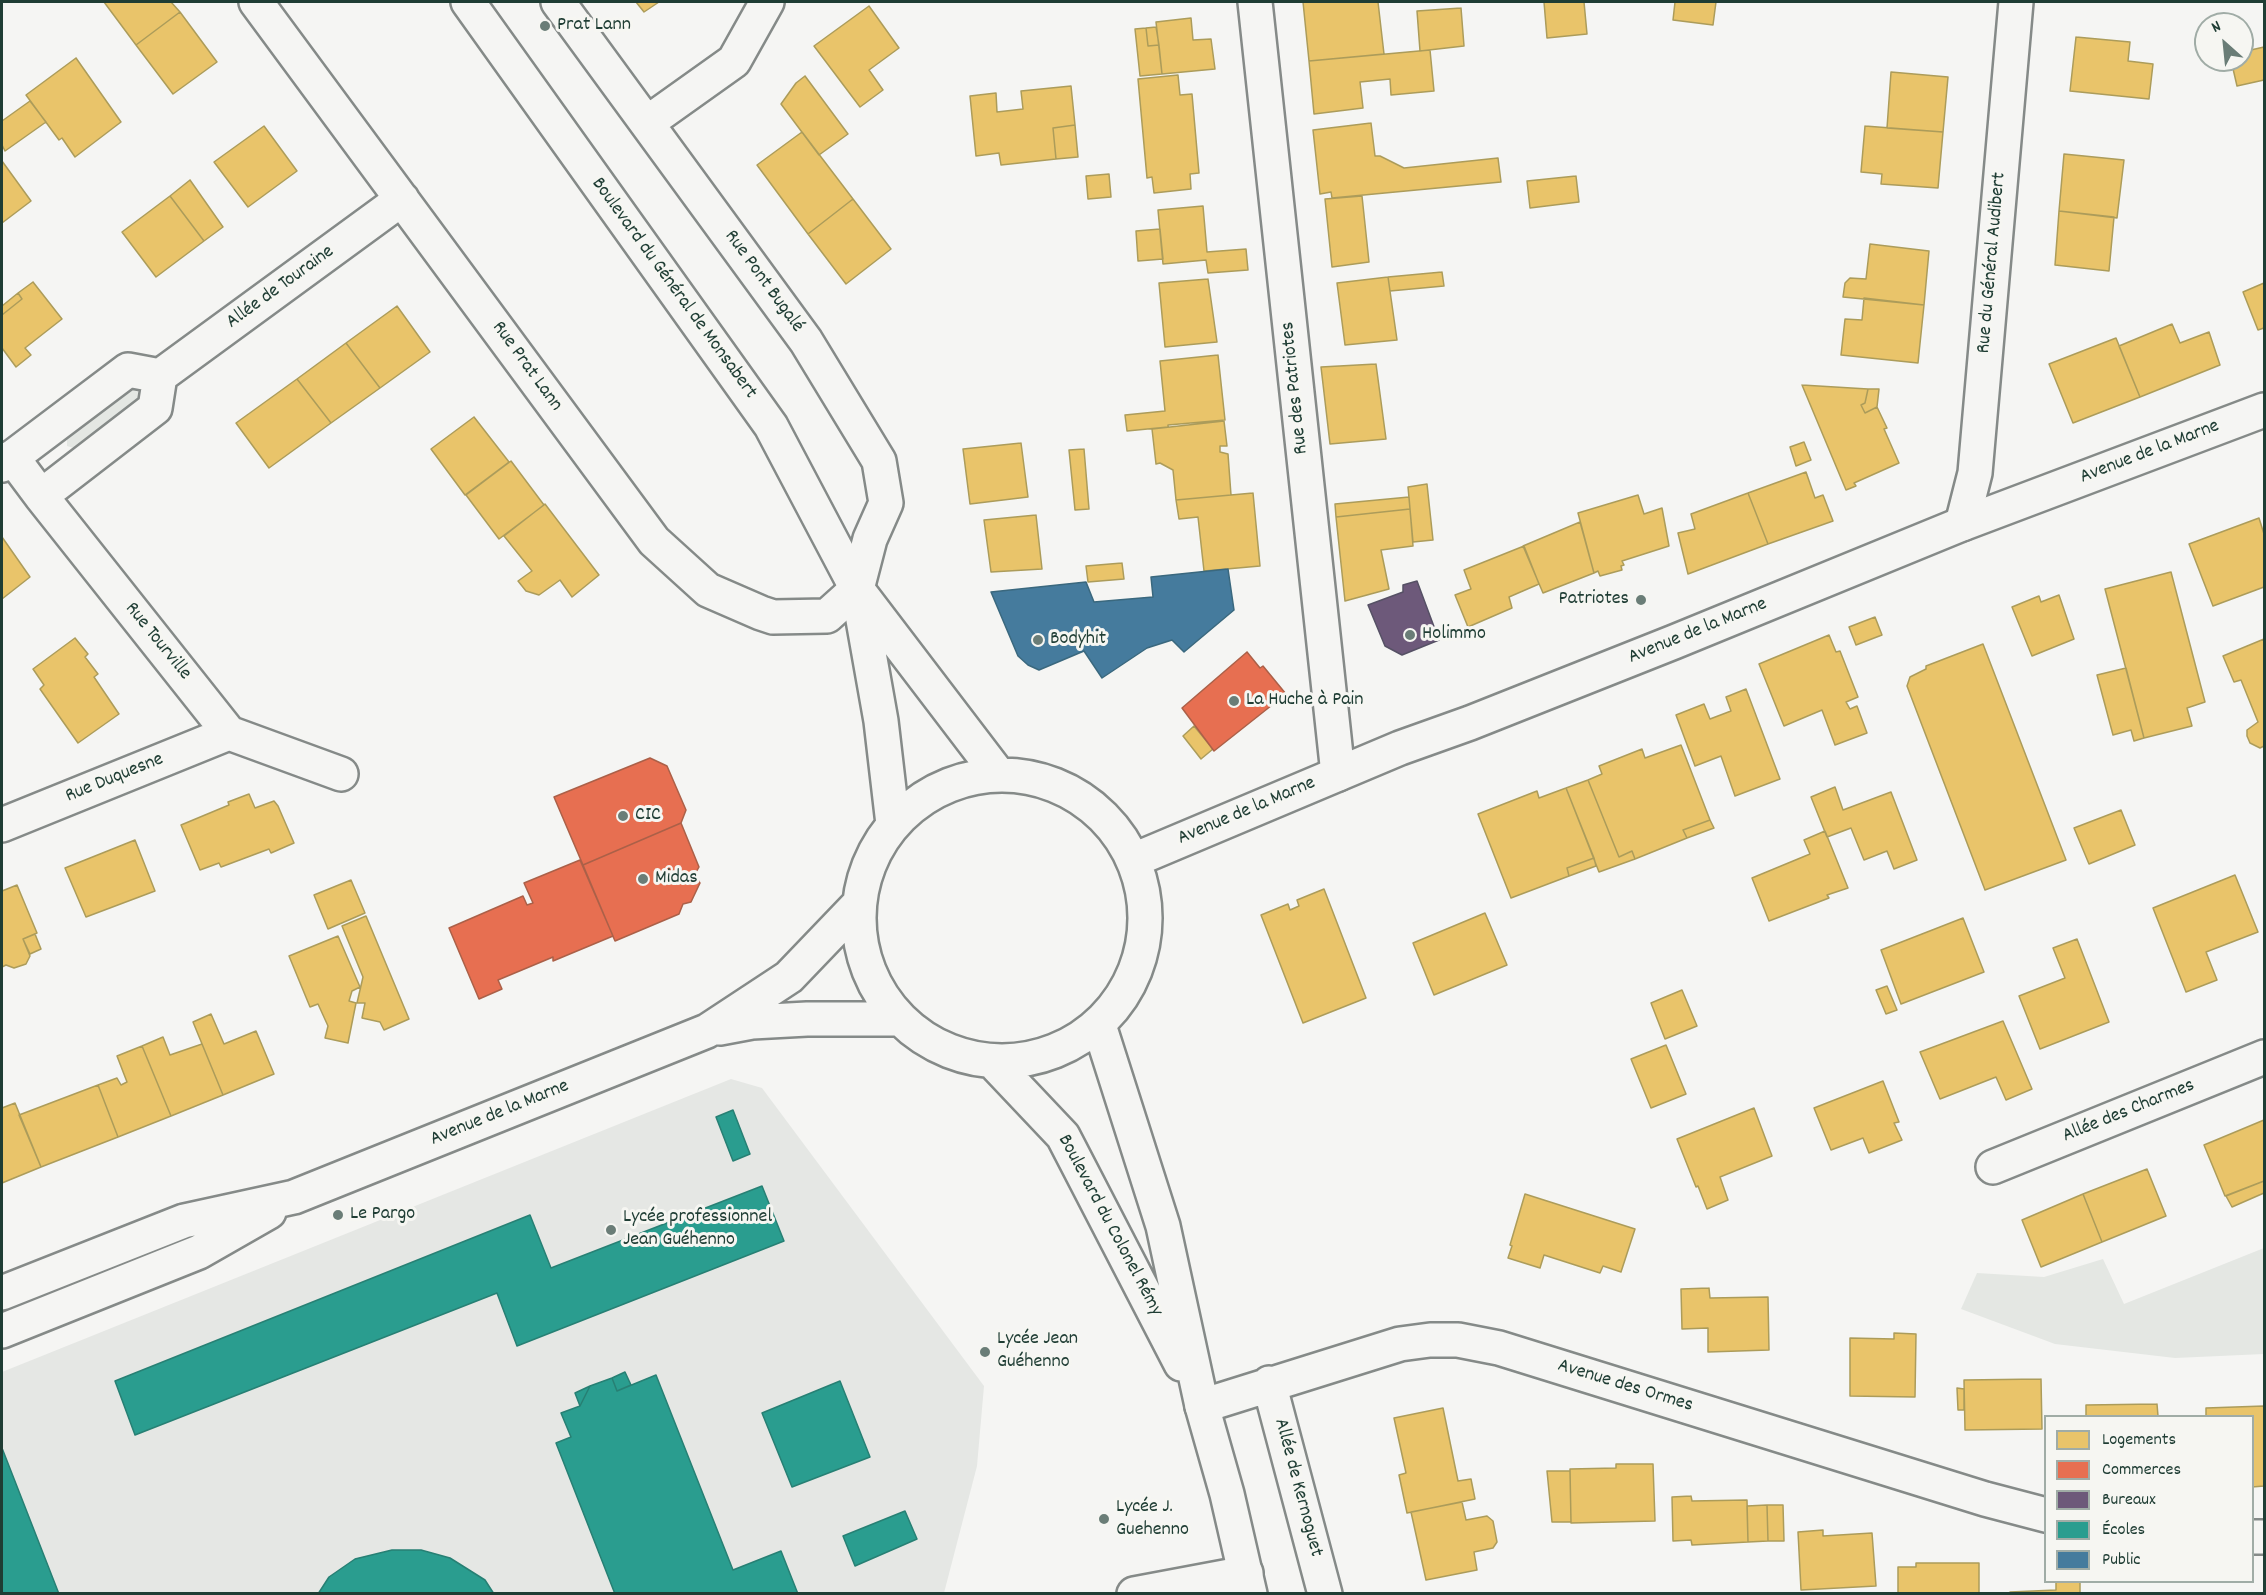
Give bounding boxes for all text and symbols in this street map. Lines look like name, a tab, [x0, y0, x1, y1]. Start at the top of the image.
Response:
north arrow	[2194, 12, 2254, 72]
place label: Prat Lann	[557, 14, 631, 38]
text: N	[2208, 15, 2225, 39]
marker: Prat Lann	[538, 19, 552, 33]
street label: Rue du Général Audibert	[1973, 171, 2013, 355]
street label: Boulevard du Général de Monsabert	[585, 174, 761, 404]
street label: Rue Pont Bugalé	[718, 226, 808, 338]
street label: Allée de Touraine	[222, 241, 340, 335]
street label: Rue Prat Lann	[485, 317, 567, 417]
street label: Rue des Patriotes	[1277, 320, 1315, 456]
street label: Avenue de la Marne	[2077, 415, 2223, 491]
place label: Patriotes	[1559, 588, 1629, 612]
street label: Avenue de la Marne	[1625, 593, 1771, 671]
marker: Patriotes	[1634, 593, 1648, 607]
street label: Rue Tourville	[118, 598, 196, 686]
place label: Holimmo	[1422, 623, 1486, 647]
place label: Bodyhit	[1050, 628, 1106, 652]
marker: Holimmo	[1403, 628, 1417, 642]
marker: Bodyhit	[1031, 633, 1045, 647]
place label: La Huche à Pain	[1246, 689, 1363, 713]
marker: La Huche à Pain	[1227, 694, 1241, 708]
street label: Rue Duquesne	[63, 748, 167, 810]
street label: Avenue de la Marne	[1174, 772, 1320, 852]
place label: CIC	[635, 804, 661, 828]
marker: CIC	[616, 809, 630, 823]
place label: Midas	[655, 867, 698, 891]
marker: Midas	[636, 872, 650, 886]
street label: Avenue de la Marne	[427, 1075, 573, 1153]
street label: Allée des Charmes	[2059, 1075, 2199, 1149]
street label: Boulevard du Colonel Rémy	[1051, 1131, 1167, 1321]
place label: Le Pargo	[350, 1203, 415, 1227]
place label: Lycée professionnel Jean Guéhenno	[623, 1206, 772, 1253]
marker: Le Pargo	[331, 1208, 345, 1222]
marker: Lycée professionnel Jean Guéhenno	[604, 1223, 618, 1237]
place label: Lycée Jean Guéhenno	[997, 1328, 1078, 1375]
marker: Lycée Jean Guéhenno	[978, 1345, 992, 1359]
street label: Avenue des Ormes	[1554, 1355, 1696, 1419]
legend	[2044, 1415, 2254, 1583]
street label: Allée de Kernoguet	[1267, 1416, 1327, 1560]
text: Logements	[2102, 1428, 2176, 1453]
text: Commerces	[2102, 1458, 2181, 1483]
text: Bureaux	[2102, 1488, 2156, 1513]
place label: Lycée J. Guehenno	[1116, 1496, 1189, 1543]
marker: Lycée J. Guehenno	[1097, 1512, 1111, 1526]
text: Écoles	[2102, 1518, 2145, 1543]
text: Public	[2102, 1548, 2141, 1573]

